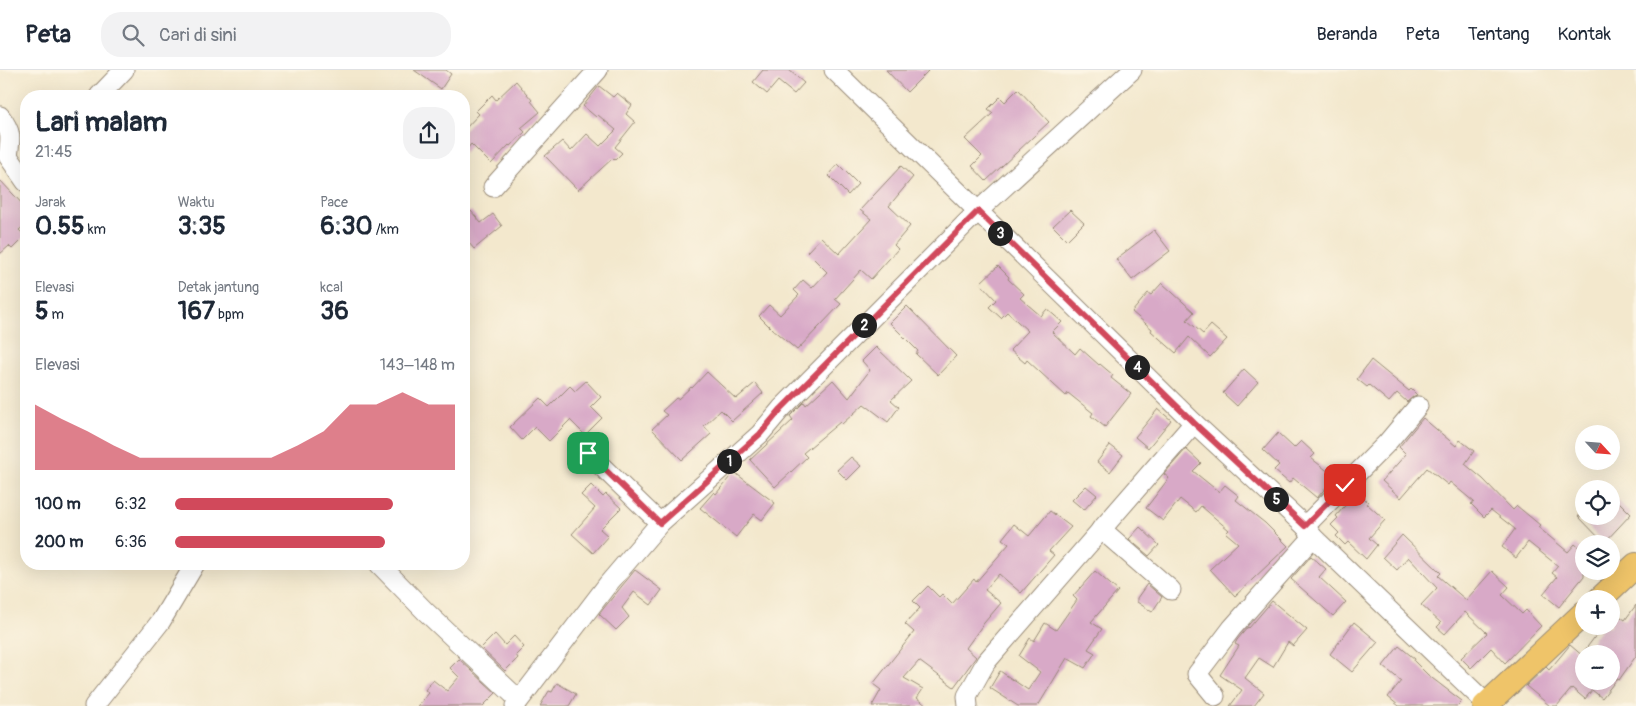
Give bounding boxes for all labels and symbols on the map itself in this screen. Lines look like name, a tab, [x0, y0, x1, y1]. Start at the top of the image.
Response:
pin: 3	[988, 220, 1012, 246]
pin: 2	[852, 312, 876, 338]
pin: 4	[1124, 354, 1150, 380]
north arrow	[1575, 425, 1620, 470]
pin	[567, 432, 609, 474]
pin: 1	[716, 448, 742, 474]
pin	[1324, 464, 1366, 506]
pin: 5	[1264, 486, 1288, 512]

